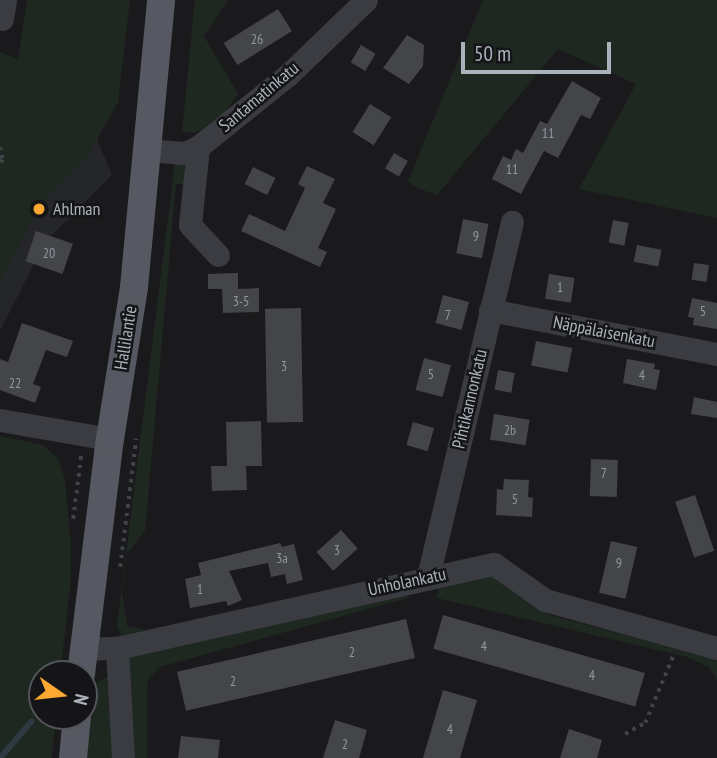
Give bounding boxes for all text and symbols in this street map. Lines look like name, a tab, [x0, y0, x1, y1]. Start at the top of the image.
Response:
scale bar	[465, 28, 616, 72]
house number: 26	[251, 31, 263, 47]
text: 50 m	[474, 40, 511, 67]
street label: Santamatinkatu	[215, 57, 303, 137]
house number: 11	[542, 125, 554, 141]
house number: 11	[506, 161, 518, 177]
place label: Ahlman	[53, 198, 100, 220]
marker: Ahlman	[31, 201, 47, 217]
house number: 9	[473, 228, 479, 244]
house number: 20	[43, 245, 55, 261]
house number: 1	[557, 279, 563, 295]
house number: 3-5	[233, 293, 249, 309]
house number: 5	[700, 303, 706, 319]
street label: Hallilantie	[110, 304, 142, 372]
house number: 7	[445, 307, 451, 323]
street label: Näppälaisenkatu	[551, 312, 657, 352]
street label: Pihtikannonkatu	[448, 347, 492, 451]
house number: 3	[281, 358, 287, 374]
house number: 5	[428, 366, 434, 382]
house number: 4	[639, 367, 645, 383]
house number: 22	[9, 375, 21, 391]
house number: 2b	[504, 422, 516, 438]
house number: 7	[601, 465, 607, 481]
house number: 5	[512, 491, 518, 507]
house number: 3	[334, 542, 340, 558]
house number: 3a	[276, 550, 288, 566]
house number: 9	[616, 555, 622, 571]
street label: Unholankatu	[366, 563, 448, 601]
house number: 1	[197, 581, 203, 597]
house number: 4	[481, 638, 487, 654]
house number: 2	[349, 644, 355, 660]
north arrow	[28, 660, 98, 730]
house number: 4	[589, 667, 595, 683]
house number: 2	[230, 673, 236, 689]
text: N	[69, 692, 94, 707]
house number: 4	[447, 721, 453, 737]
house number: 2	[342, 736, 348, 752]

